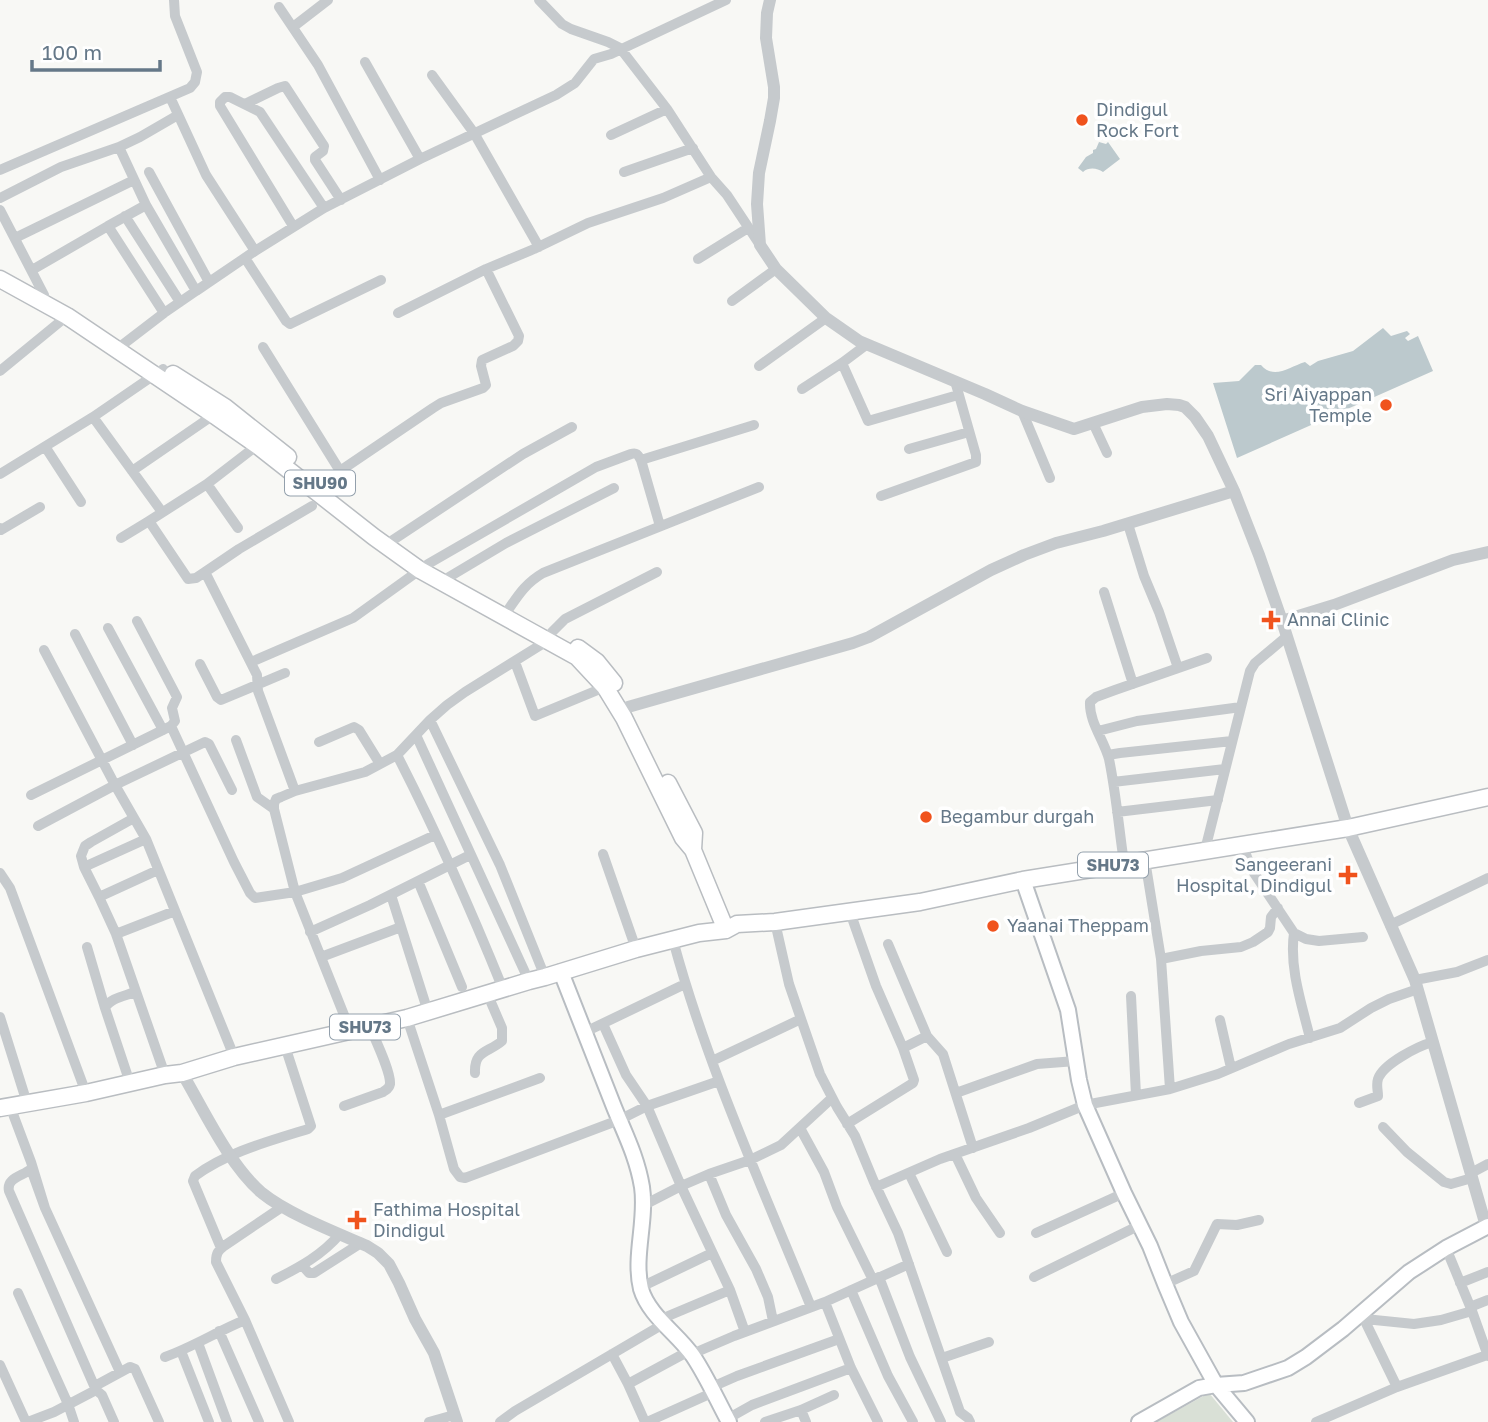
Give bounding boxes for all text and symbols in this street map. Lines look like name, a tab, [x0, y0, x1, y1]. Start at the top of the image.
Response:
scale bar	[32, 28, 159, 72]
text: 100 m	[42, 39, 102, 65]
place label: Dindigul Rock Fort	[1096, 98, 1179, 141]
marker: Dindigul Rock Fort	[1074, 112, 1090, 128]
place label: Sri Aiyappan Temple	[1264, 383, 1372, 426]
marker: Sri Aiyappan Temple	[1378, 397, 1394, 413]
road number: SHU90	[285, 470, 355, 496]
place label: Annai Clinic	[1287, 608, 1389, 630]
marker: Annai Clinic	[1261, 610, 1281, 630]
place label: Begambur durgah	[940, 805, 1094, 827]
marker: Begambur durgah	[918, 809, 934, 825]
road number: SHU73	[1078, 852, 1148, 878]
place label: Sangeerani Hospital, Dindigul	[1176, 853, 1332, 896]
marker: Sangeerani Hospital, Dindigul	[1338, 865, 1358, 885]
place label: Yaanai Theppam	[1007, 914, 1149, 936]
marker: Yaanai Theppam	[985, 918, 1001, 934]
road number: SHU73	[330, 1015, 400, 1040]
place label: Fathima Hospital Dindigul	[373, 1198, 520, 1241]
marker: Fathima Hospital Dindigul	[347, 1210, 367, 1230]

